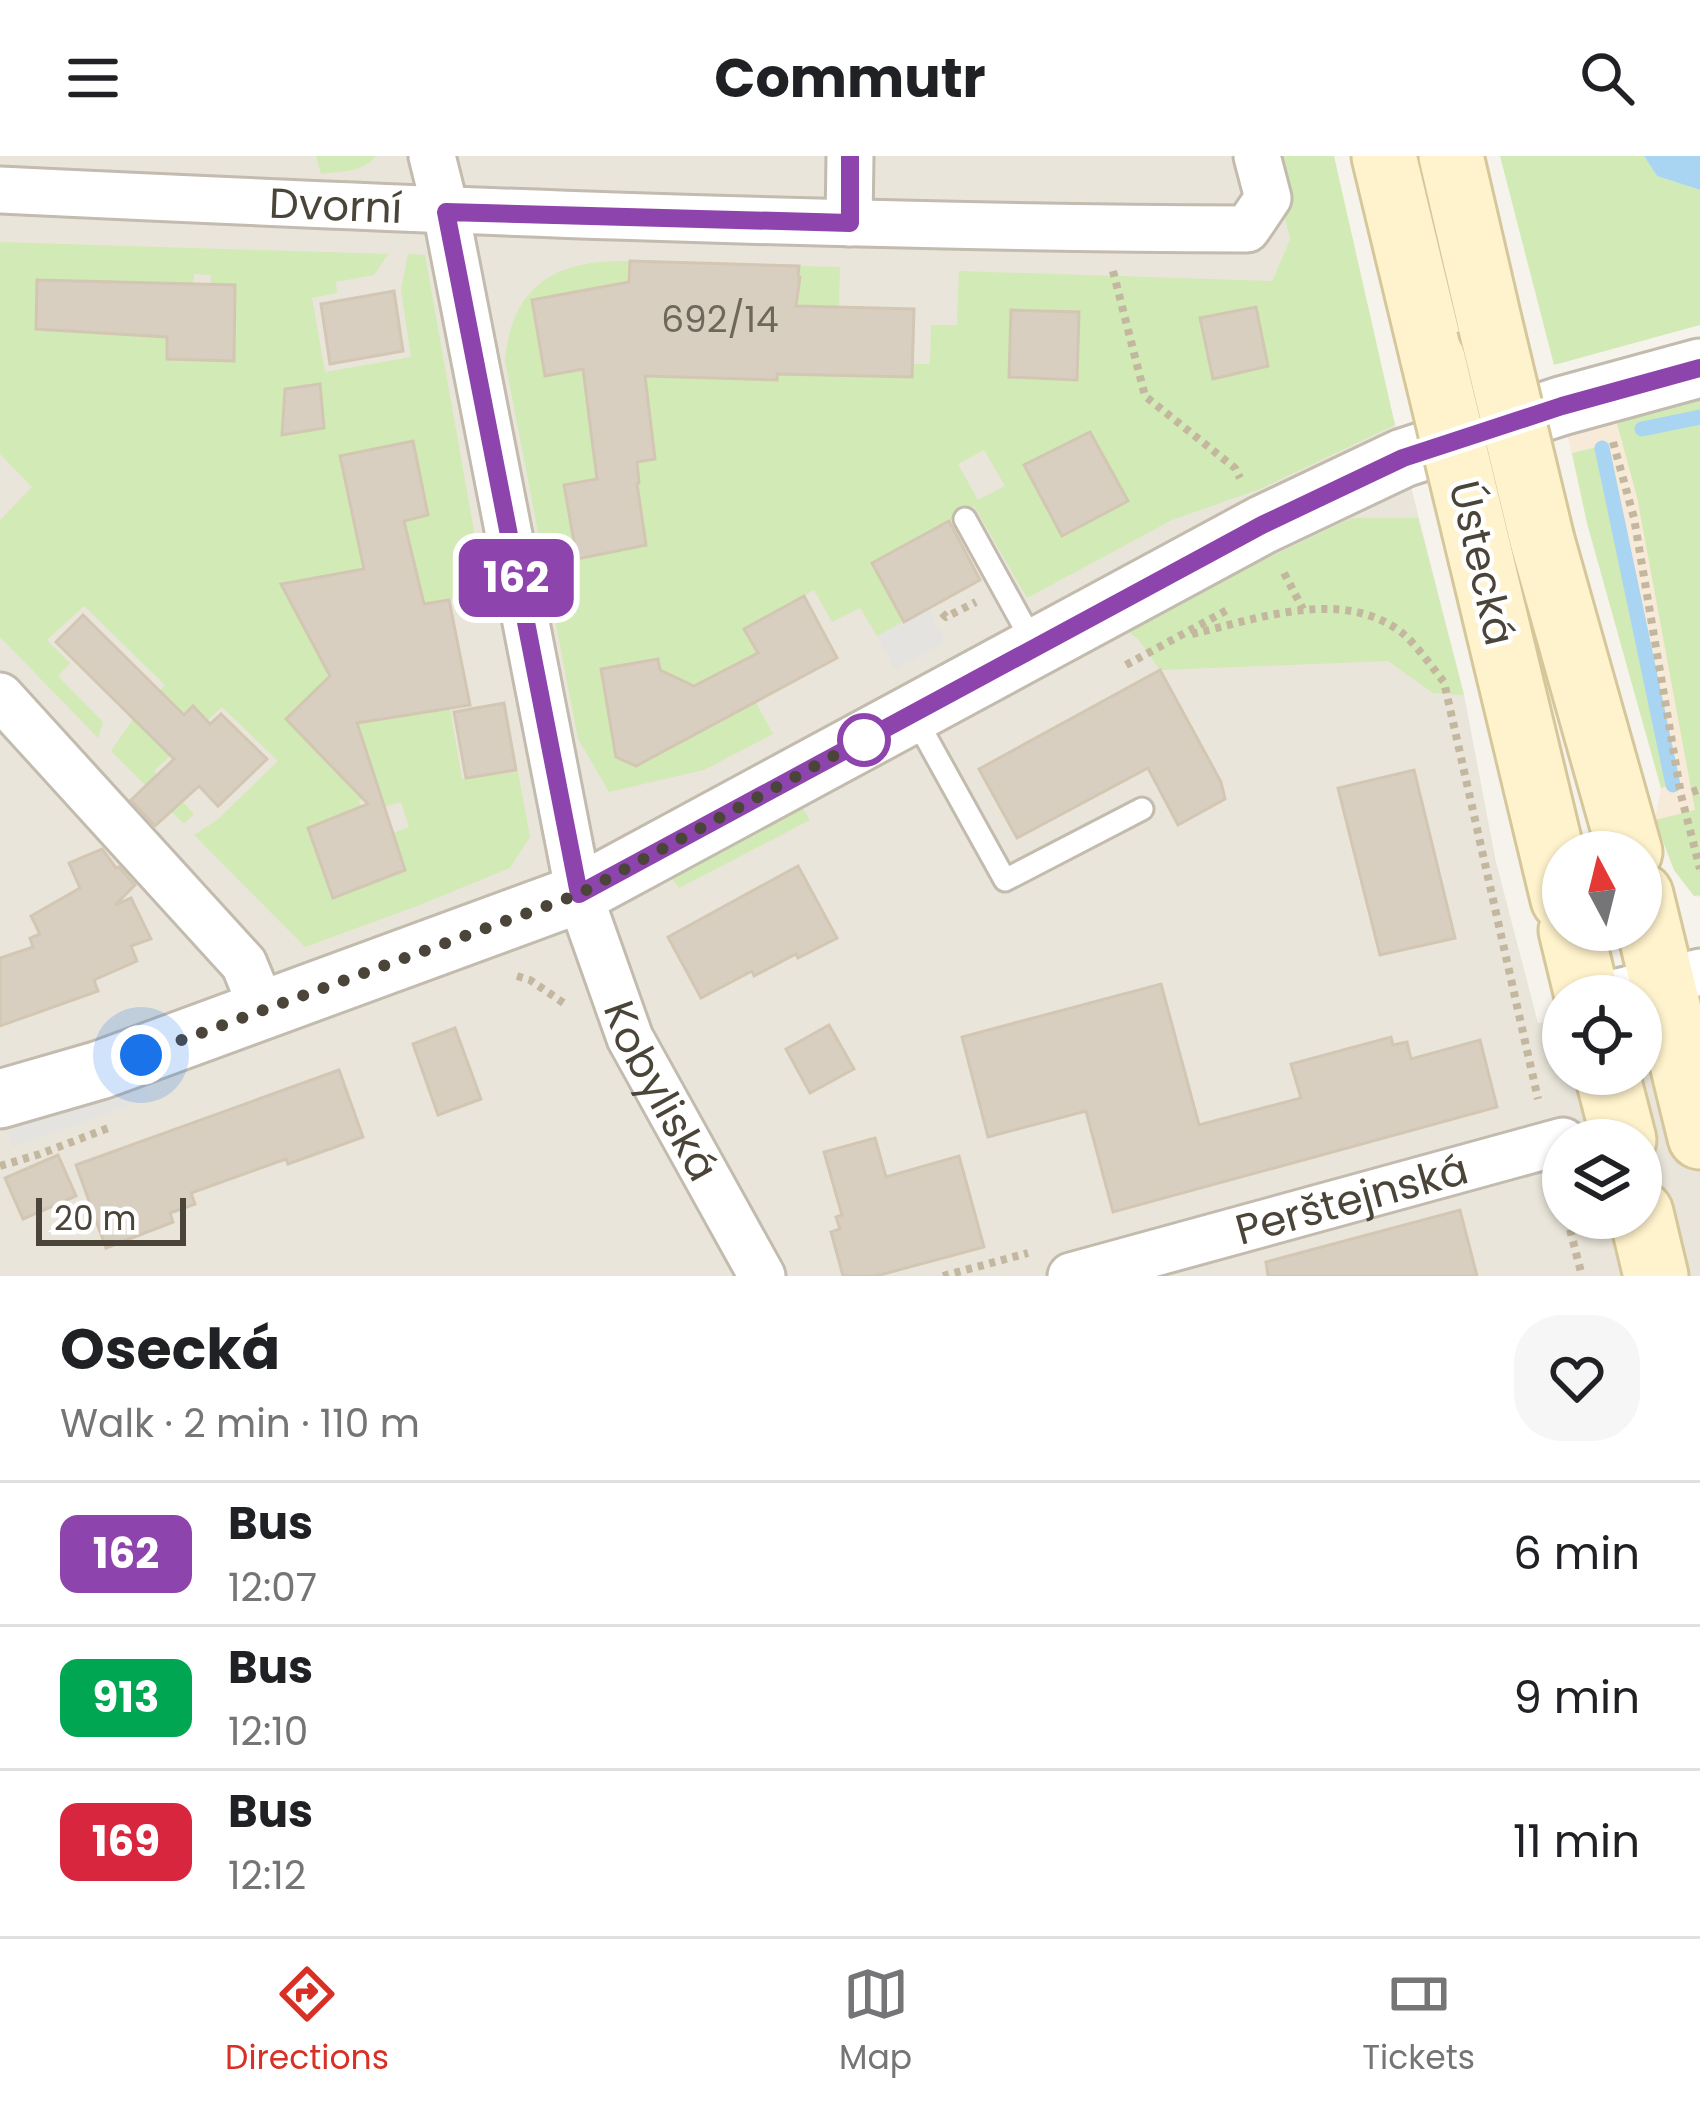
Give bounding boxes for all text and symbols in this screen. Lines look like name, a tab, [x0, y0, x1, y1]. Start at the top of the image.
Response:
text: Commutr	[714, 40, 986, 116]
icon: menu	[60, 45, 126, 111]
icon: search	[1574, 45, 1640, 111]
street label: Dvorní	[268, 173, 403, 238]
house number: 692/14	[661, 294, 779, 345]
street label: Ústecká	[1434, 475, 1530, 651]
line badge: 162	[447, 539, 585, 617]
text: 162	[483, 548, 549, 607]
unlabelled marker	[839, 715, 889, 765]
north arrow	[1542, 831, 1662, 951]
map controls	[1542, 831, 1662, 1239]
button: locate	[1542, 975, 1662, 1095]
street label: Kobyliská	[590, 993, 733, 1191]
your location	[111, 1025, 171, 1085]
button: layers	[1542, 1119, 1662, 1239]
street label: Perštejnská	[1229, 1139, 1474, 1259]
scale bar	[36, 1192, 186, 1245]
text: 20 m	[54, 1195, 137, 1242]
text: Osecká	[60, 1309, 280, 1389]
button: heart	[1514, 1315, 1640, 1441]
text: Walk · 2 min · 110 m	[60, 1396, 420, 1451]
text: Bus	[228, 1492, 313, 1555]
text: 6 min	[1513, 1522, 1640, 1585]
text: 162	[93, 1524, 159, 1583]
text: 12:07	[228, 1560, 317, 1615]
text: Bus	[228, 1636, 313, 1699]
text: 9 min	[1513, 1666, 1640, 1729]
text: 913	[92, 1668, 160, 1727]
text: 12:10	[228, 1704, 308, 1759]
text: Bus	[228, 1780, 313, 1843]
text: 11 min	[1513, 1810, 1640, 1873]
text: 169	[92, 1812, 160, 1871]
text: 12:12	[228, 1848, 306, 1903]
tab: Directions	[225, 1961, 389, 2083]
tab: Map	[839, 1961, 912, 2083]
tab: Tickets	[1362, 1961, 1475, 2083]

